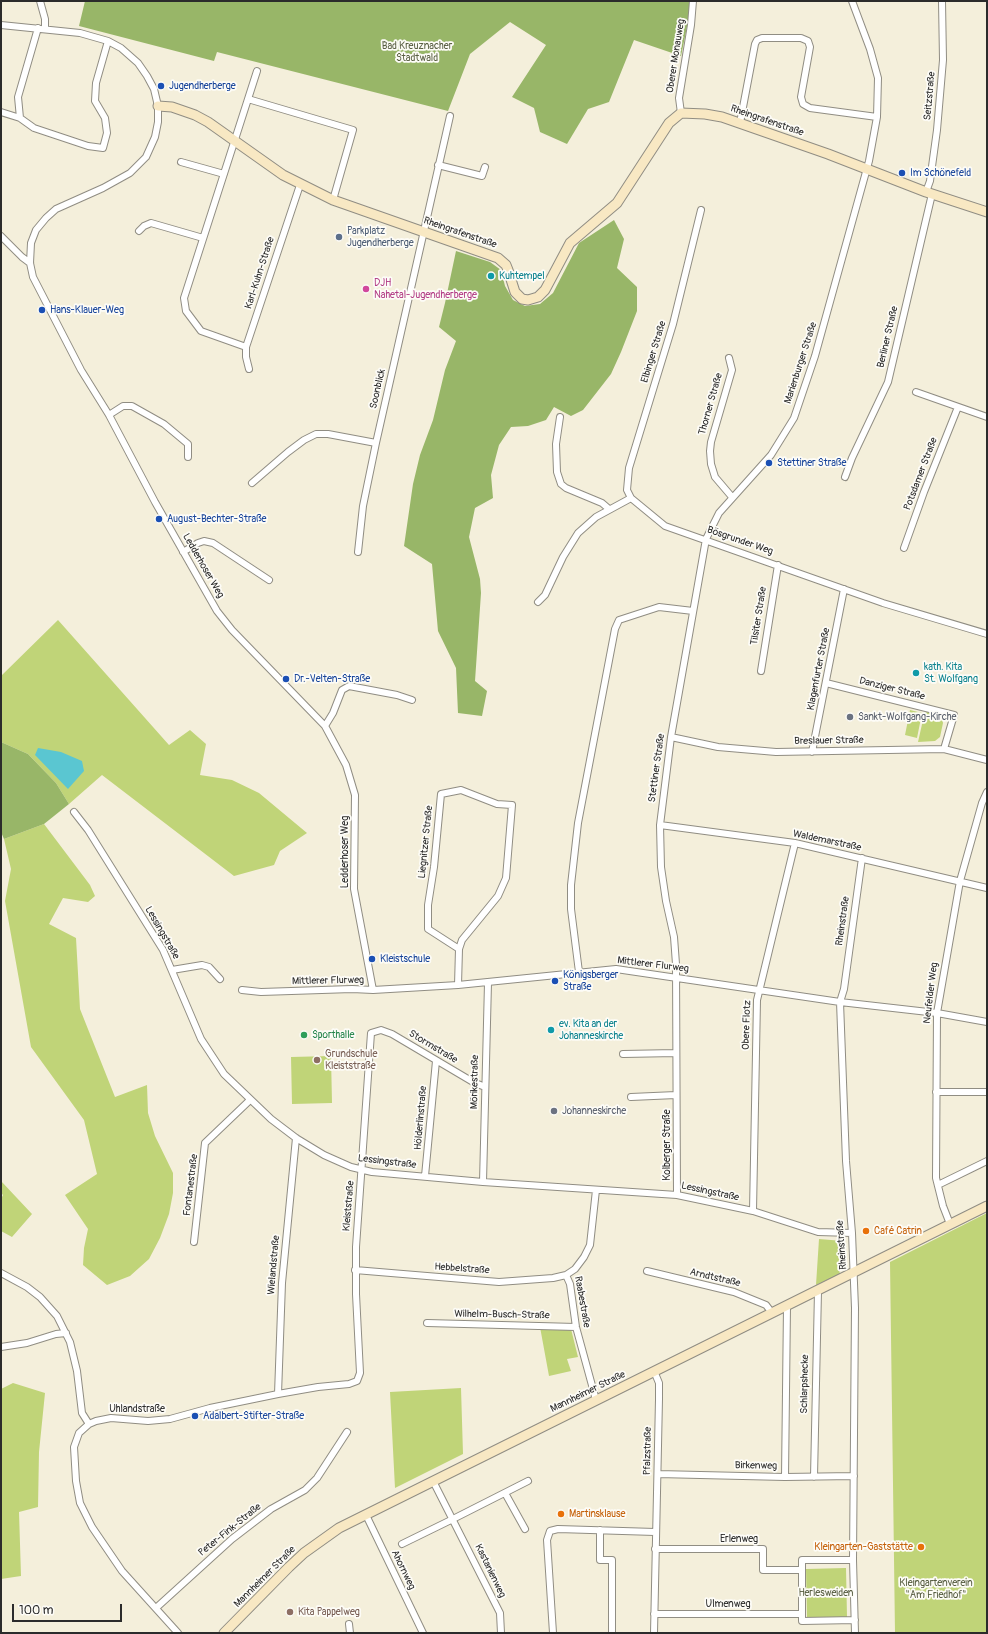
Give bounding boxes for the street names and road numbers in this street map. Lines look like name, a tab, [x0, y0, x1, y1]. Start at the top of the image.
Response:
street label: Oberer Monauweg	[664, 18, 688, 94]
street label: Seitzstraße	[922, 71, 938, 121]
street label: Rheingrafenstraße	[729, 103, 805, 139]
street label: Rheingrafenstraße	[422, 215, 498, 251]
street label: Karl-Kuhn-Straße	[243, 235, 277, 311]
street label: Berliner Straße	[875, 305, 901, 369]
street label: Elbinger Straße	[639, 320, 669, 384]
street label: Marienburger Straße	[782, 321, 820, 405]
street label: Soonblick	[368, 368, 388, 410]
street label: Thorner Straße	[696, 372, 726, 436]
street label: Potsdamer Straße	[902, 436, 940, 512]
street label: Bösgrunder Weg	[705, 524, 775, 558]
street label: Ledderhoser Weg	[180, 532, 226, 600]
street label: Tilsiter Straße	[748, 586, 770, 646]
street label: Klagenfurter Straße	[805, 627, 833, 711]
street label: Danziger Straße	[858, 675, 926, 703]
street label: Stettiner Straße	[646, 733, 668, 803]
street label: Breslauer Straße	[794, 734, 864, 748]
street label: Liegnitzer Straße	[416, 805, 436, 879]
street label: Ledderhoser Weg	[339, 816, 351, 888]
street label: Waldemarstraße	[792, 828, 862, 854]
street label: Rheinstraße	[834, 896, 852, 946]
street label: Lessingstraße	[142, 904, 182, 962]
street label: Mittlerer Flurweg	[616, 955, 690, 975]
street label: Neufelder Weg	[921, 962, 941, 1024]
street label: Mittlerer Flurweg	[292, 974, 364, 988]
street label: Obere Flotz	[740, 1000, 754, 1050]
street label: Stormstraße	[406, 1028, 460, 1066]
street label: Mörikestraße	[469, 1055, 481, 1109]
street label: Hölderlinstraße	[412, 1085, 430, 1151]
street label: Kolberger Straße	[661, 1109, 673, 1181]
street label: Lessingstraße	[357, 1152, 417, 1172]
street label: Fontanestraße	[181, 1153, 201, 1217]
street label: Kleiststraße	[341, 1180, 357, 1232]
street label: Lessingstraße	[680, 1180, 740, 1204]
street label: Rheinstraße	[834, 1220, 850, 1270]
street label: Wielandstraße	[265, 1235, 283, 1295]
street label: Hebbelstraße	[434, 1261, 490, 1277]
street label: Arndtstraße	[688, 1266, 742, 1290]
street label: Raabestraße	[572, 1275, 592, 1329]
street label: Wilhelm-Busch-Straße	[454, 1308, 550, 1322]
street label: Schlarpshecke	[798, 1354, 812, 1414]
street label: Mannheimer Straße	[549, 1369, 627, 1415]
street label: Uhlandstraße	[109, 1403, 165, 1415]
street label: Pfalzstraße	[642, 1427, 654, 1475]
street label: Birkenweg	[735, 1460, 777, 1472]
street label: Peter-Fink-Straße	[196, 1501, 264, 1559]
street label: Erlenweg	[720, 1533, 758, 1545]
street label: Kastanienweg	[472, 1542, 508, 1600]
street label: Mannheimer Straße	[232, 1544, 298, 1610]
street label: Ahornweg	[388, 1548, 418, 1592]
street label: Ulmenweg	[706, 1598, 750, 1610]

